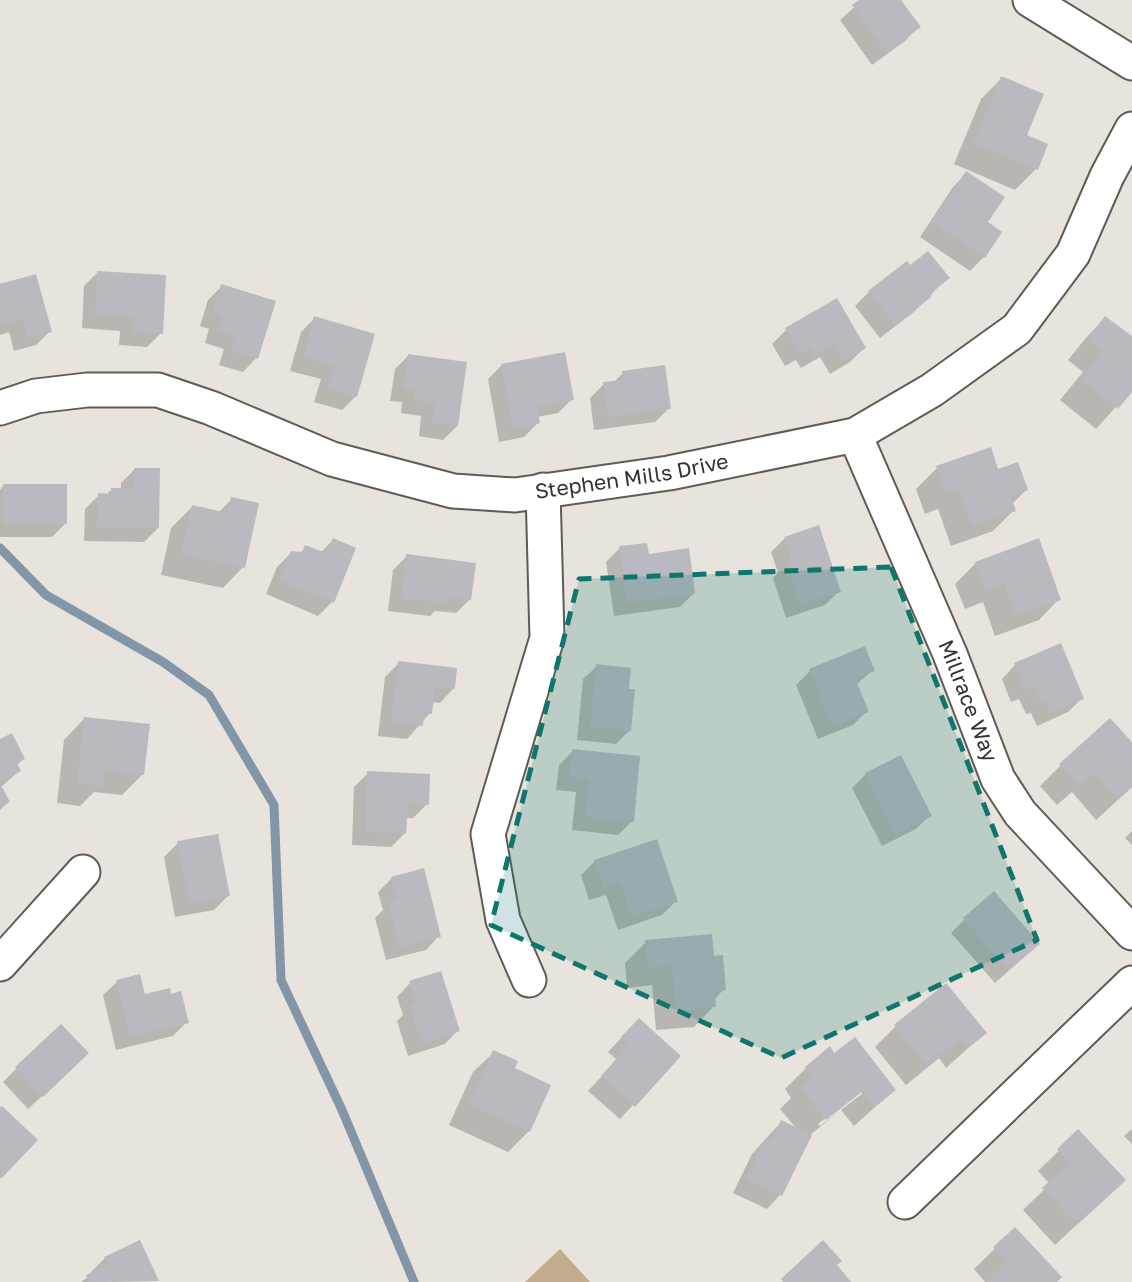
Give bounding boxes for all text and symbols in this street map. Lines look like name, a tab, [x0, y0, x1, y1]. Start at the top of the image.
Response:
street label: Stephen Mills Drive	[533, 447, 730, 504]
street label: Millrace Way	[933, 636, 1004, 765]

